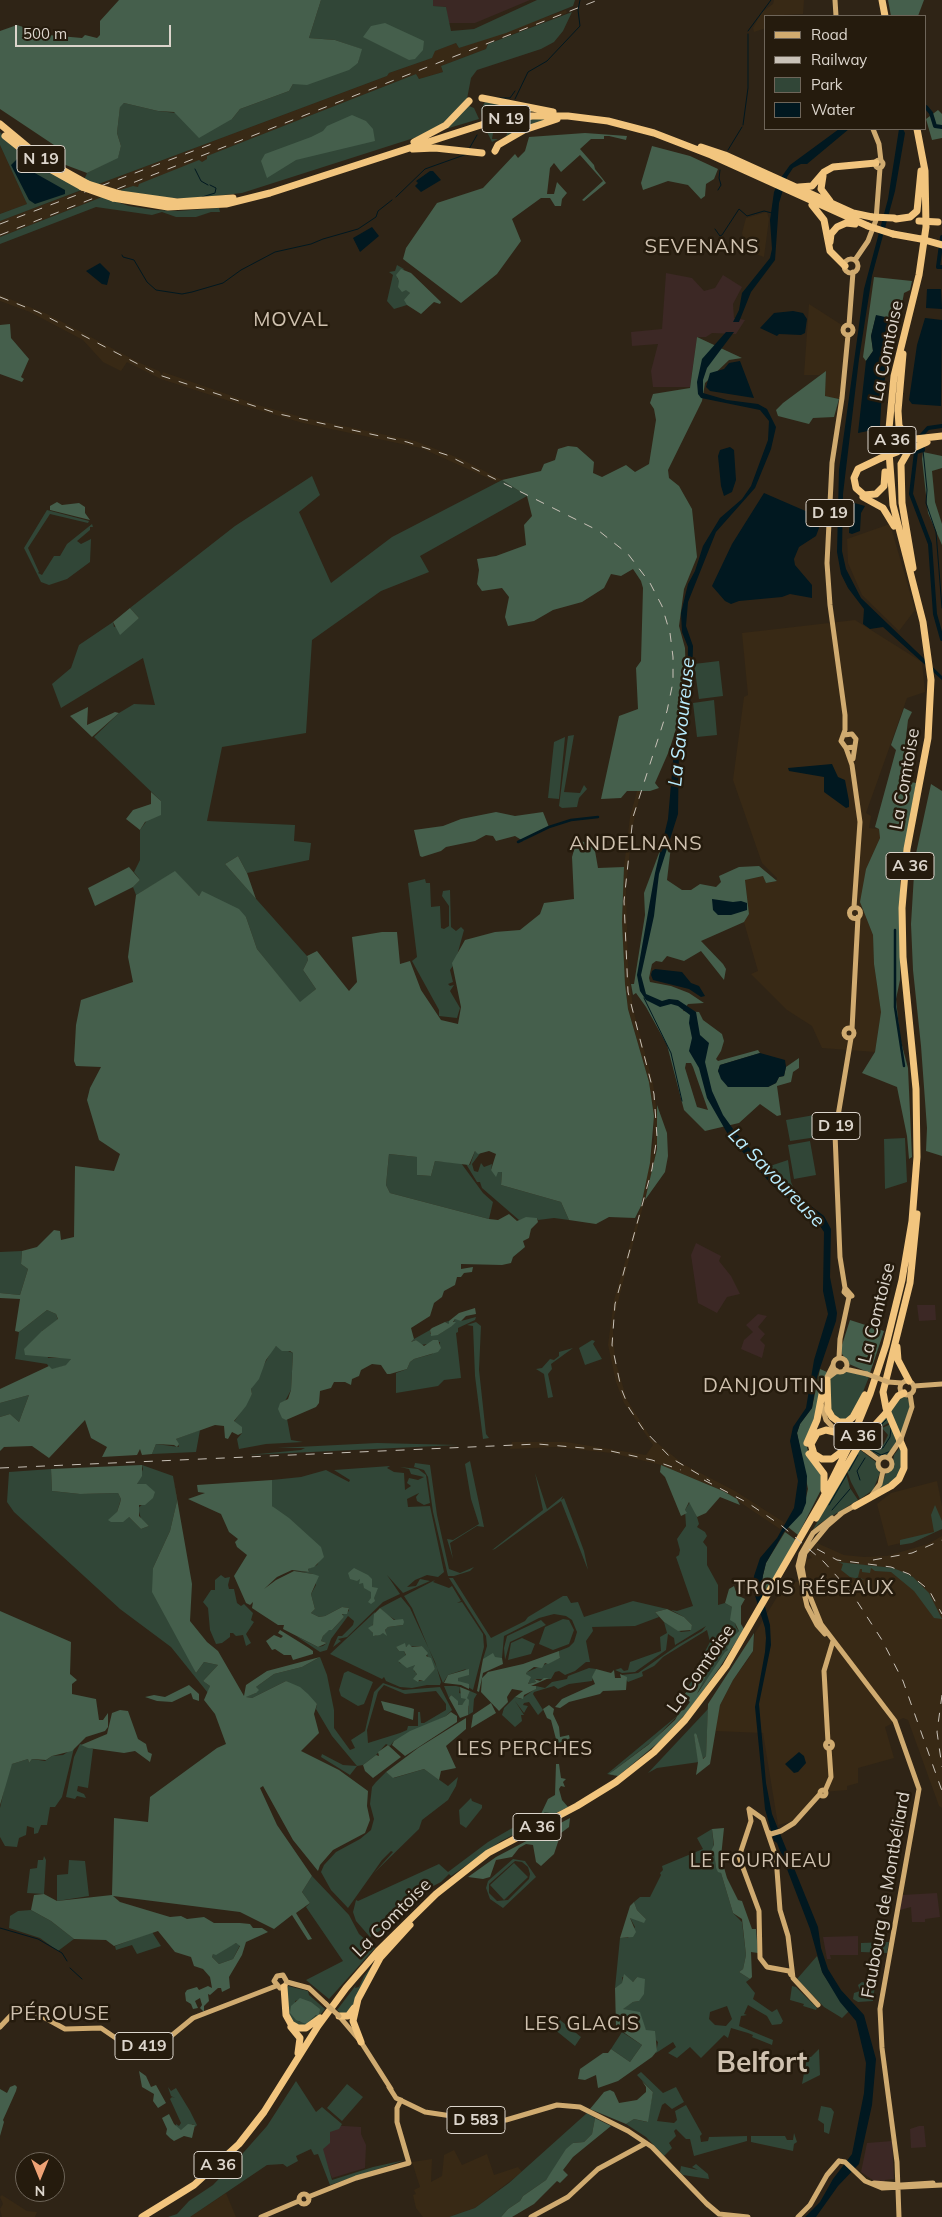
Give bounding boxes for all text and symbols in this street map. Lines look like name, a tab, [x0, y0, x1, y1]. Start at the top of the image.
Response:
scale bar	[18, 15, 174, 47]
legend	[764, 15, 927, 130]
text: 500 m	[23, 24, 67, 43]
text: Road	[811, 25, 848, 44]
text: Railway	[811, 50, 867, 69]
text: Park	[811, 75, 843, 94]
text: Water	[811, 100, 855, 119]
road number: N 19	[482, 106, 530, 132]
road number: N 19	[17, 146, 65, 172]
district label: SEVENANS	[644, 235, 760, 259]
street label: La Comtoise	[866, 299, 908, 403]
district label: MOVAL	[253, 308, 329, 332]
road number: A 36	[868, 426, 916, 454]
road number: D 19	[806, 499, 854, 526]
water label: La Savoureuse	[664, 656, 700, 788]
street label: La Comtoise	[885, 727, 925, 831]
district label: ANDELNANS	[568, 832, 704, 856]
road number: A 36	[886, 852, 934, 879]
road number: D 19	[812, 1112, 860, 1140]
water label: La Savoureuse	[723, 1124, 829, 1232]
street label: La Comtoise	[854, 1261, 900, 1365]
district label: DANJOUTIN	[702, 1374, 826, 1398]
road number: A 36	[834, 1422, 882, 1450]
district label: TROIS RÉSEAUX	[732, 1577, 896, 1599]
street label: La Comtoise	[663, 1621, 739, 1717]
district label: LES PERCHES	[456, 1738, 594, 1760]
street label: Faubourg de Montbéliard	[857, 1790, 915, 2000]
road number: A 36	[513, 1814, 561, 1840]
district label: LE FOURNEAU	[688, 1850, 834, 1872]
street label: La Comtoise	[348, 1874, 436, 1962]
district label: PÉROUSE	[9, 2002, 111, 2026]
district label: LES GLACIS	[523, 2013, 641, 2035]
road number: D 419	[115, 2032, 173, 2060]
district label: Belfort	[717, 2047, 807, 2081]
road number: D 583	[447, 2106, 505, 2134]
north arrow	[15, 2152, 65, 2202]
road number: A 36	[194, 2152, 242, 2178]
text: N	[35, 2182, 45, 2200]

